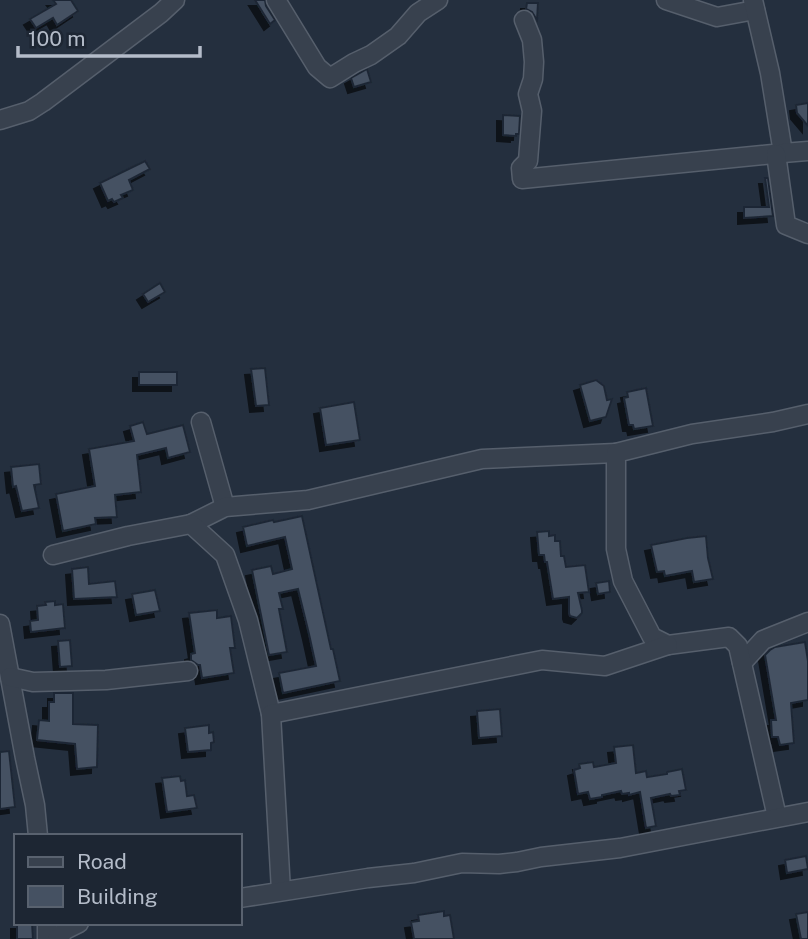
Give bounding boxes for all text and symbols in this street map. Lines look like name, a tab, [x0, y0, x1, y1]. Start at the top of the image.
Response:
scale bar	[18, 14, 200, 58]
text: 100 m	[28, 26, 85, 51]
legend	[14, 834, 242, 925]
text: Road	[77, 849, 127, 874]
text: Building	[77, 884, 158, 909]

